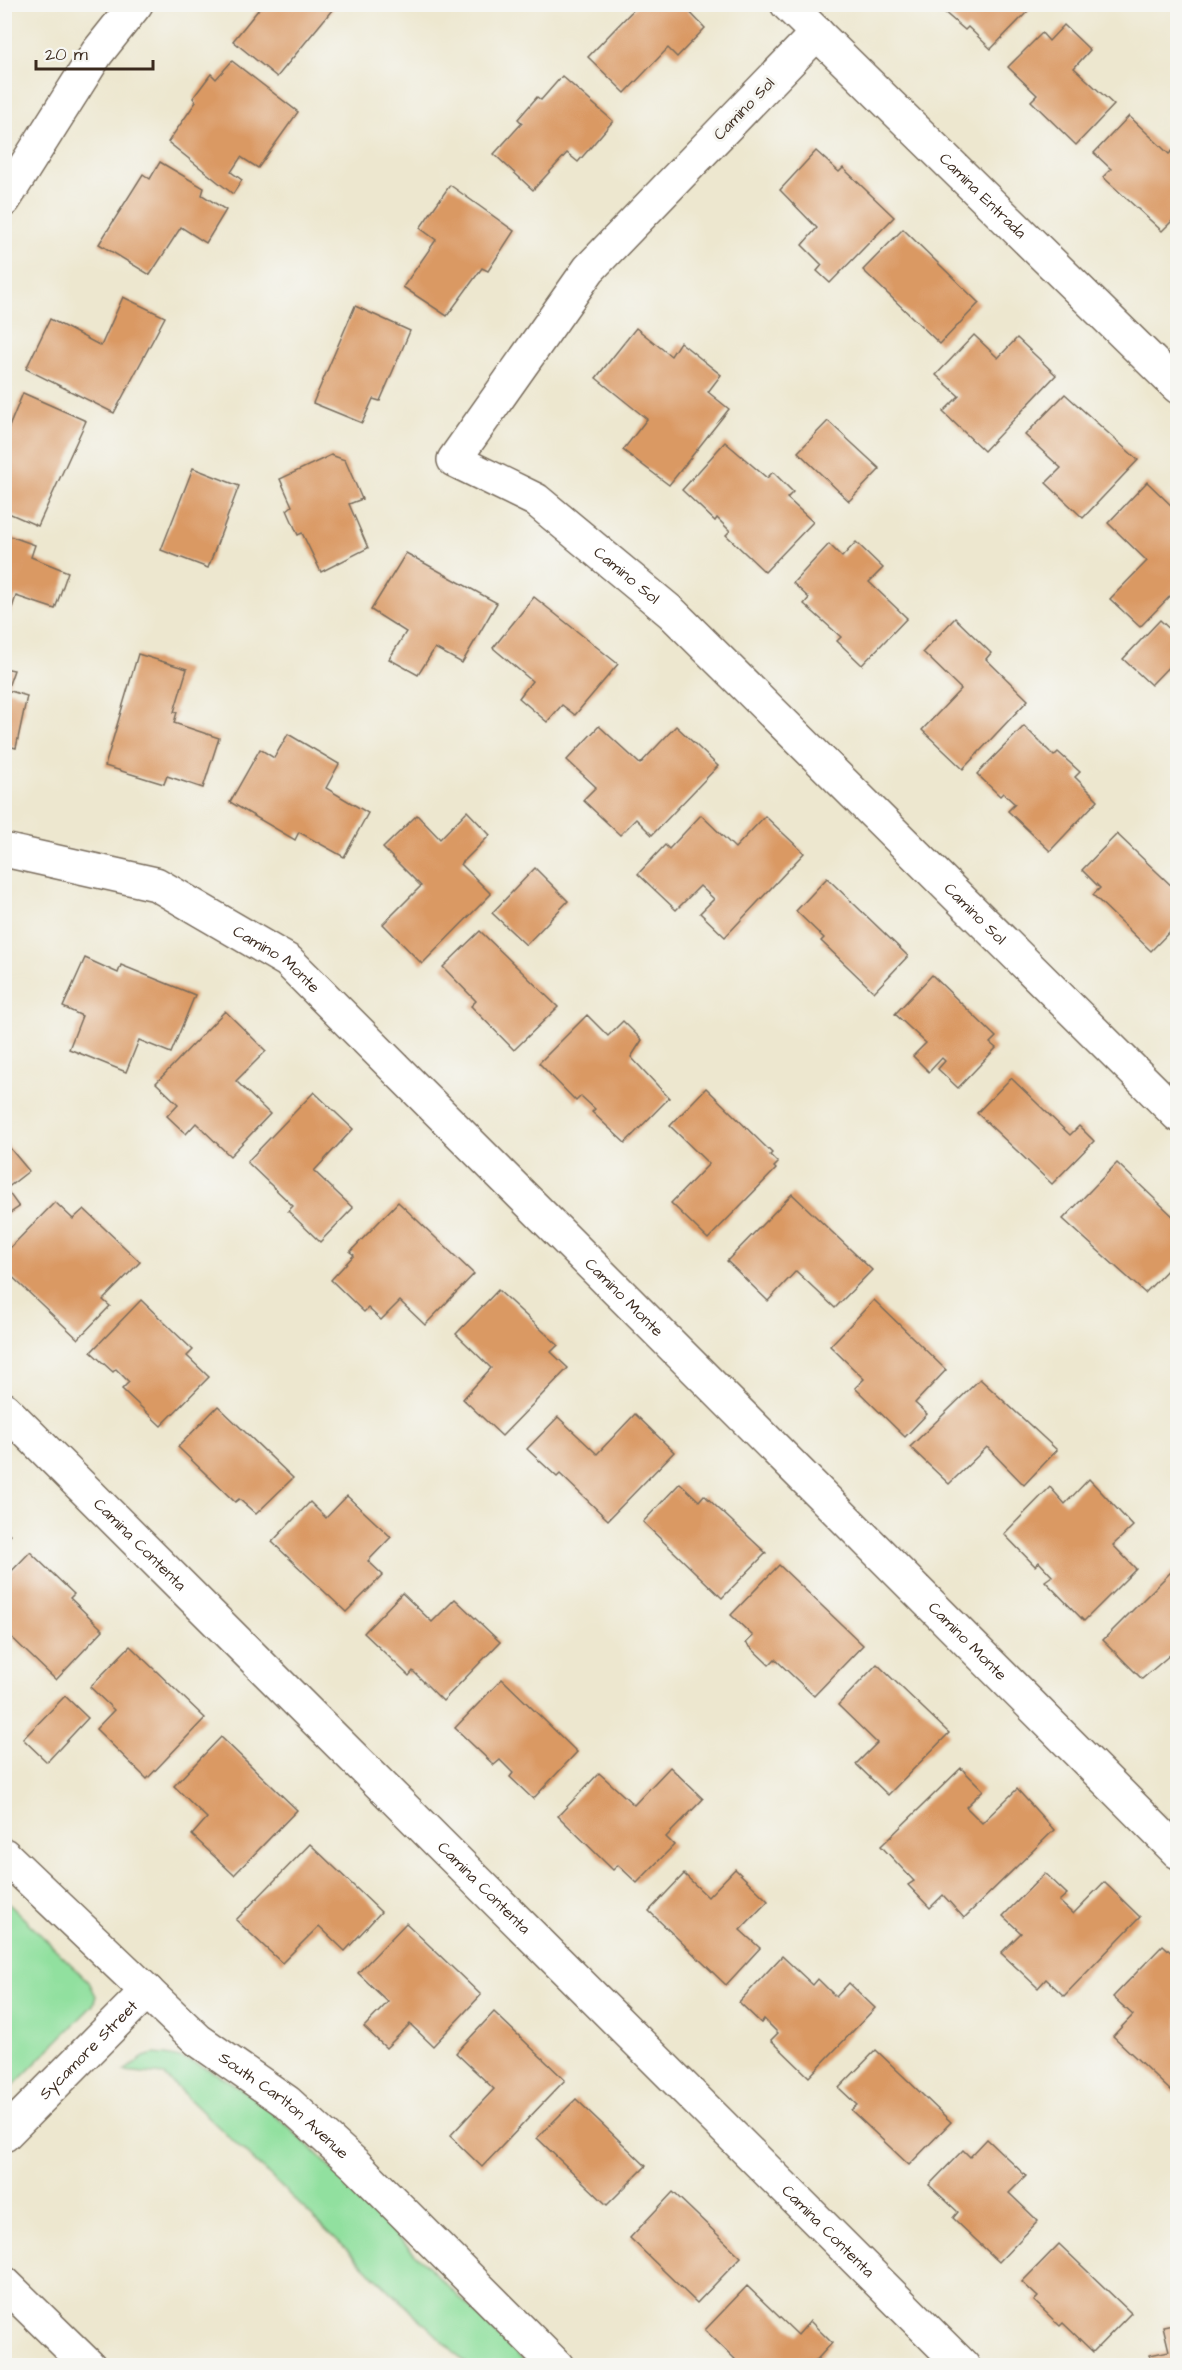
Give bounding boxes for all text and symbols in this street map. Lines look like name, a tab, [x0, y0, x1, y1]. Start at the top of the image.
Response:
scale bar	[36, 33, 153, 71]
text: 20 m	[45, 42, 88, 67]
street label: Camino Sol	[708, 73, 780, 145]
street label: Camina Entrada	[934, 148, 1031, 244]
street label: Camino Sol	[589, 541, 664, 609]
street label: Camino Sol	[939, 878, 1011, 949]
street label: Camino Monte	[229, 920, 325, 998]
street label: Camino Monte	[580, 1253, 668, 1342]
street label: Camina Contenta	[89, 1493, 191, 1596]
street label: Camino Monte	[923, 1597, 1012, 1686]
street label: Camina Contenta	[433, 1837, 535, 1939]
street label: Sycamore Street	[34, 1995, 143, 2104]
street label: South Carlton Avenue	[214, 2047, 354, 2164]
street label: Camina Contenta	[777, 2180, 879, 2282]

